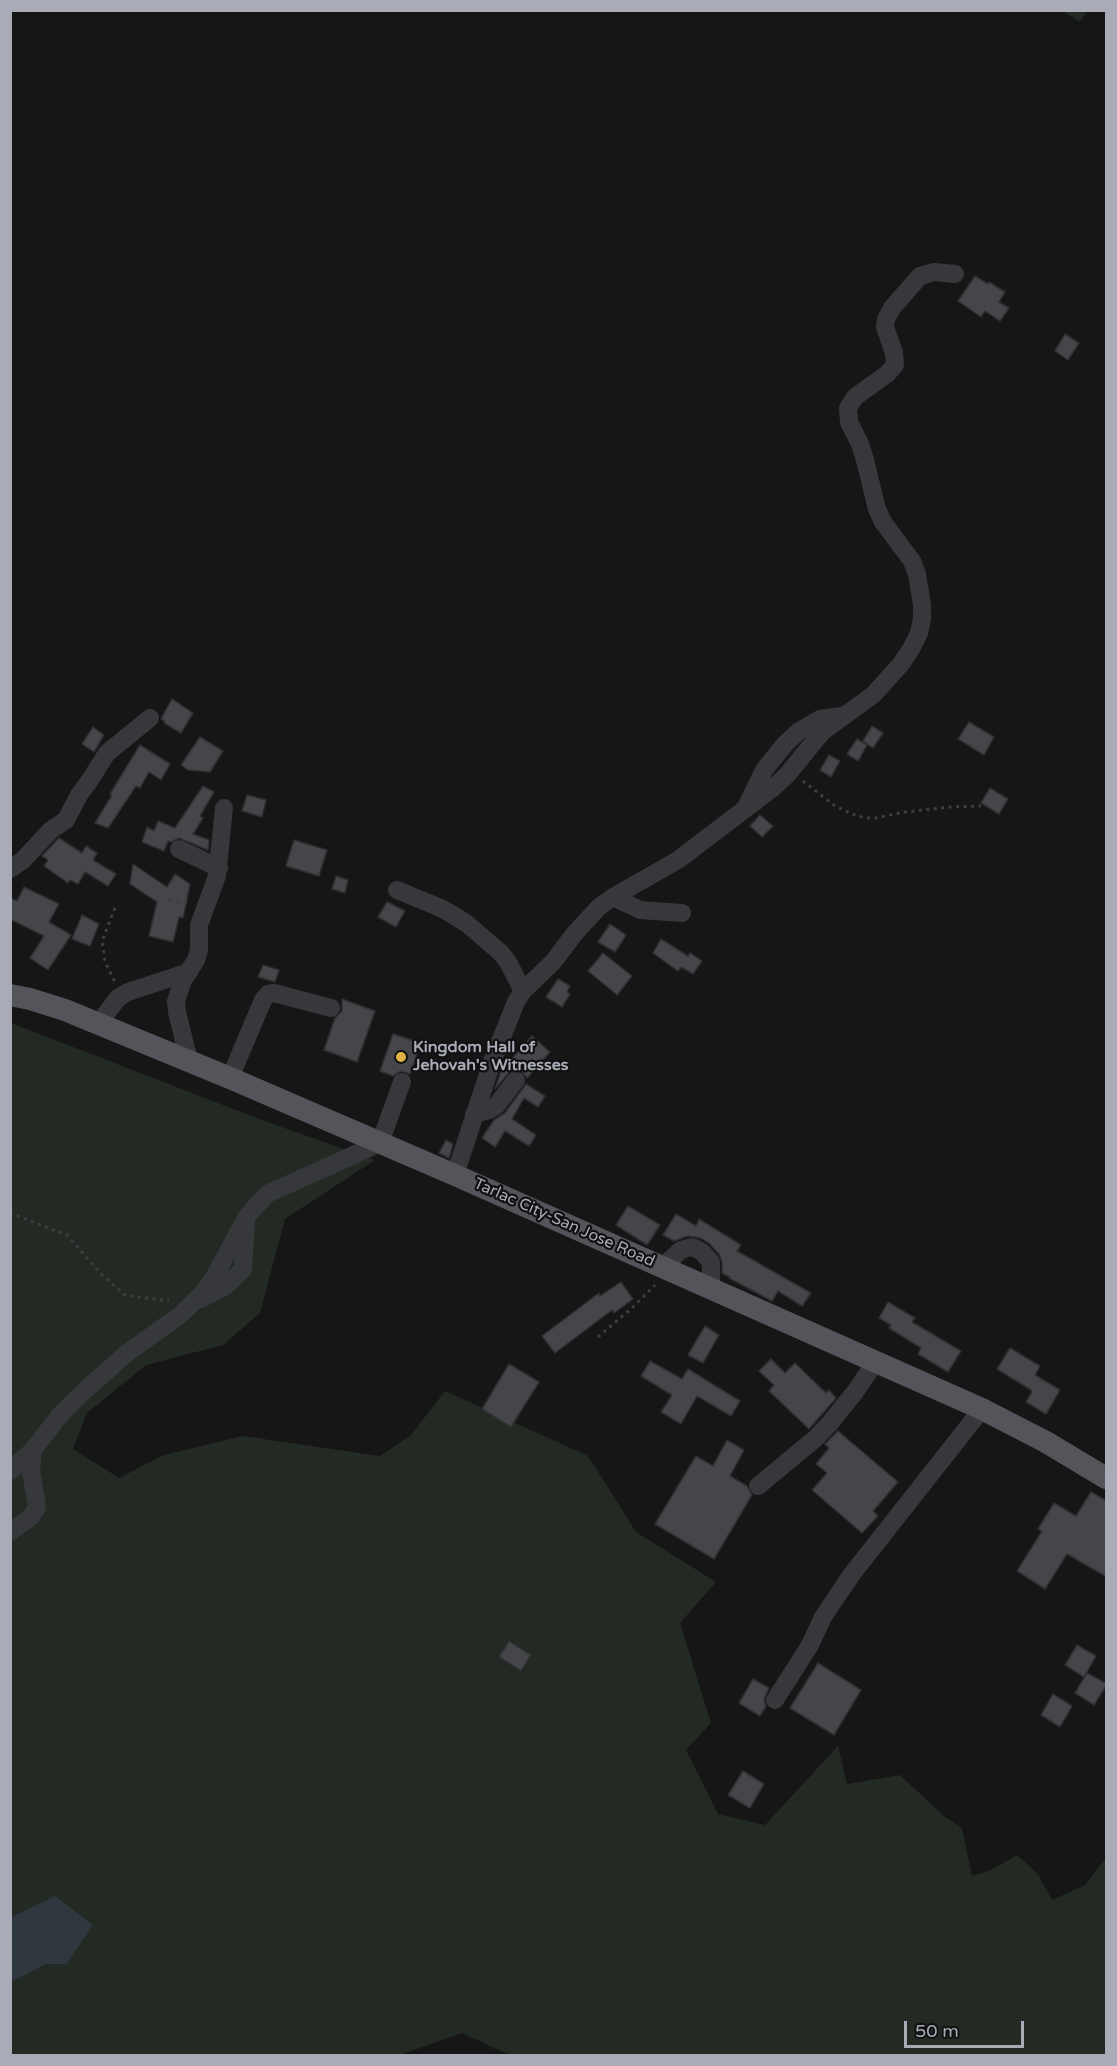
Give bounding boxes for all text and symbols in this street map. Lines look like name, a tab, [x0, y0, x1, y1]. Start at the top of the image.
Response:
place label: Kingdom Hall of Jehovah's Witnesses	[413, 1038, 568, 1076]
marker: Kingdom Hall of Jehovah's Witnesses	[394, 1050, 408, 1064]
street label: Tarlac City-San Jose Road	[471, 1174, 657, 1272]
scale bar	[907, 2009, 1027, 2047]
text: 50 m	[915, 2020, 959, 2042]

